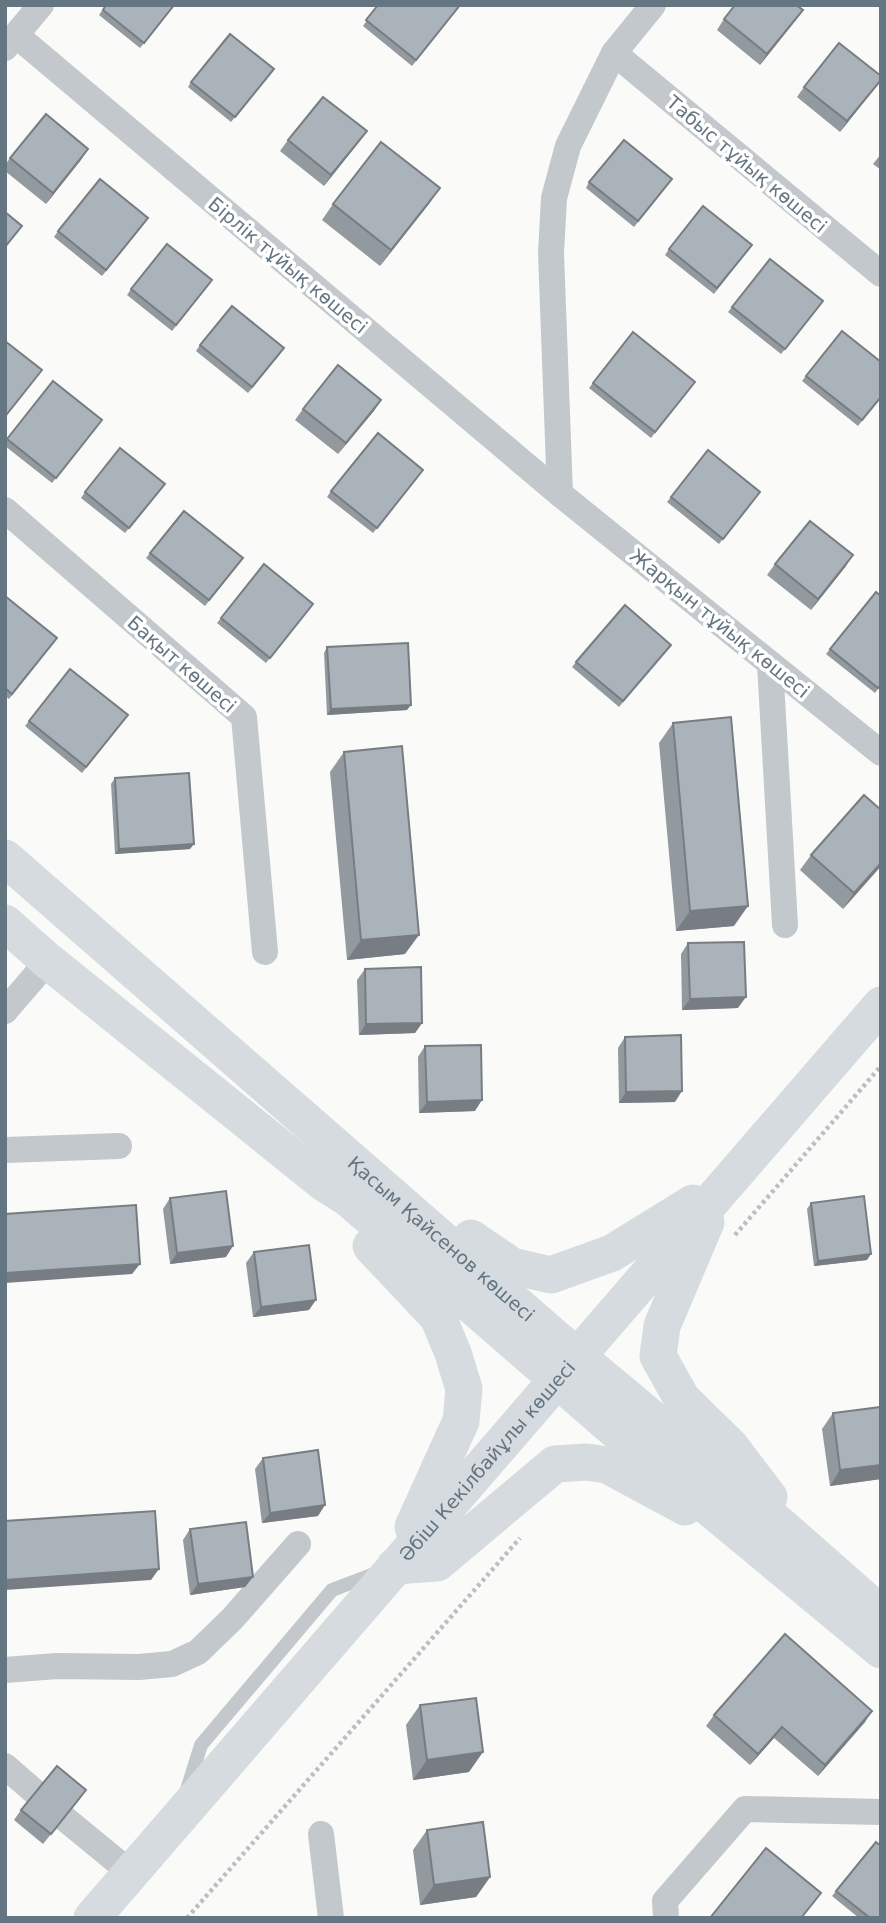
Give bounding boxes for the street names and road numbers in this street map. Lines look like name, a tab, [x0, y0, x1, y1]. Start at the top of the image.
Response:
street label: Табыс тұйық көшесі	[662, 90, 831, 237]
street label: Бірлік тұйық көшесі	[204, 192, 372, 338]
street label: Жарқын тұйық көшесі	[626, 544, 814, 702]
street label: Бақыт көшесі	[123, 611, 241, 717]
street label: Қасым Қайсенов көшесі	[344, 1151, 539, 1326]
street label: Әбіш Кекілбайұлы көшесі	[394, 1356, 579, 1566]

